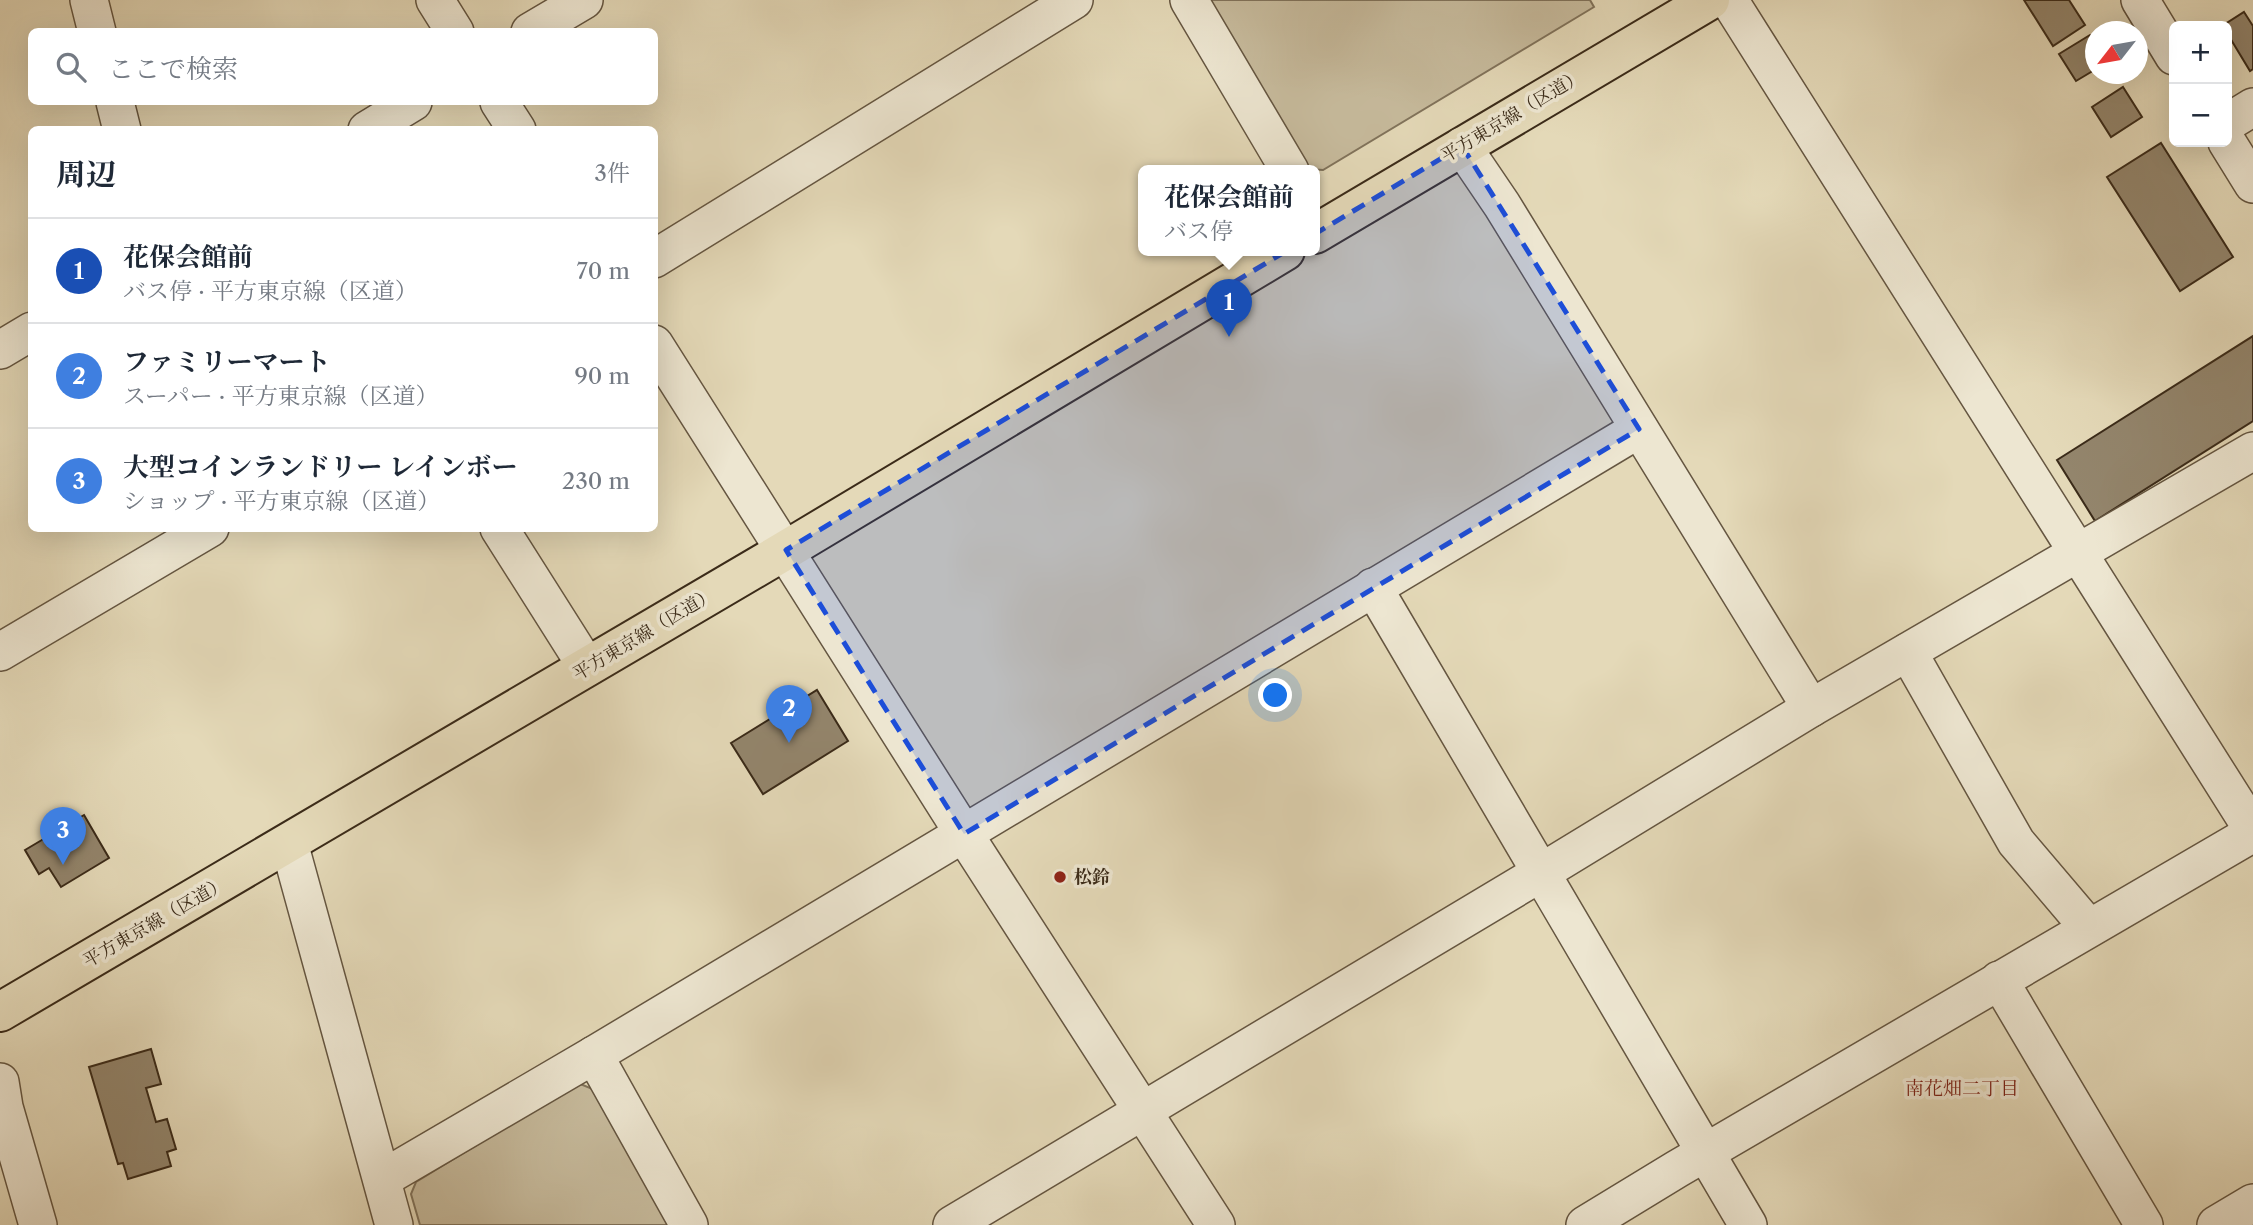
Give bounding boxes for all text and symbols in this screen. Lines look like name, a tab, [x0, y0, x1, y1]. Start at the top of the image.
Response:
north arrow	[2085, 21, 2148, 84]
map controls	[2169, 21, 2232, 147]
button: +	[2169, 21, 2232, 84]
search box	[28, 28, 658, 105]
icon: search	[52, 48, 90, 86]
text: ここで検索	[108, 53, 238, 85]
street label: 平方東京線（区道）	[1437, 65, 1587, 167]
button: −	[2169, 84, 2232, 147]
text: 周辺	[56, 156, 116, 193]
text: 3件	[594, 159, 630, 187]
popup	[1138, 165, 1320, 256]
text: 花保会館前	[1164, 181, 1294, 213]
text: バス停	[1164, 217, 1233, 245]
text: 花保会館前	[123, 241, 253, 273]
text: 1	[74, 257, 84, 285]
text: 70 m	[577, 257, 630, 285]
text: バス停 · 平方東京線（区道）	[123, 277, 418, 305]
pin: 1	[1206, 279, 1252, 337]
text: ファミリーマート	[123, 346, 330, 378]
text: 2	[72, 362, 86, 390]
text: 90 m	[574, 362, 630, 390]
text: スーパー · 平方東京線（区道）	[123, 382, 438, 410]
text: 大型コインランドリー レインボー	[123, 451, 517, 483]
text: 3	[73, 467, 86, 495]
text: 230 m	[562, 467, 630, 495]
text: ショップ · 平方東京線（区道）	[123, 487, 440, 515]
street label: 平方東京線（区道）	[569, 583, 719, 685]
your location	[1258, 678, 1292, 712]
pin: 2	[766, 685, 812, 743]
pin: 3	[40, 807, 86, 865]
place label: 松鈴	[1074, 866, 1110, 888]
marker: 松鈴	[1052, 869, 1068, 885]
street label: 平方東京線（区道）	[79, 872, 231, 972]
district label: 南花畑二丁目	[1905, 1077, 2019, 1100]

